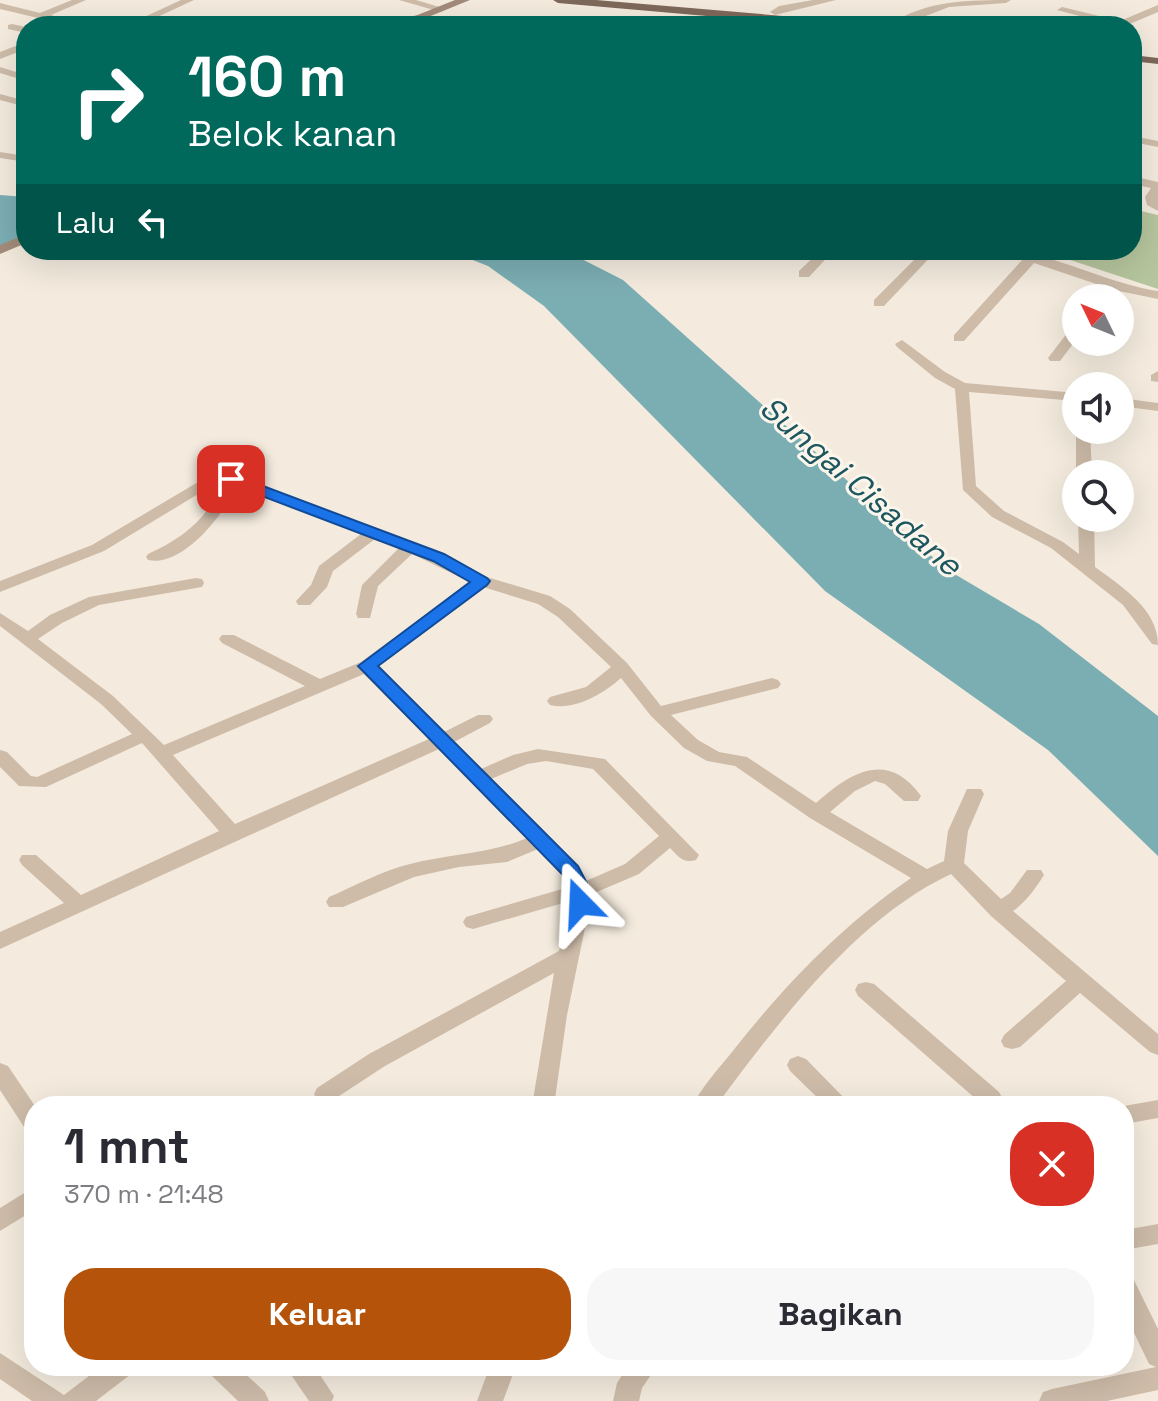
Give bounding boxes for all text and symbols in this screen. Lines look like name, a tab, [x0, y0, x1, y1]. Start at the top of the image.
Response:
text: 160 m	[188, 41, 346, 112]
icon: right	[56, 48, 160, 152]
text: Belok kanan	[188, 111, 397, 157]
icon: left	[131, 200, 175, 244]
text: Lalu	[56, 203, 115, 242]
north arrow	[1062, 284, 1134, 356]
map controls	[1062, 284, 1134, 532]
button: sound	[1062, 372, 1134, 444]
water label: Sungai Cisadane	[752, 387, 971, 585]
pin	[197, 445, 265, 513]
icon: arrive	[209, 457, 253, 501]
button: search	[1062, 460, 1134, 532]
position arrow	[538, 861, 622, 945]
text: 1 mnt	[64, 1116, 190, 1177]
button: close	[1010, 1122, 1094, 1206]
text: 370 m · 21:48	[64, 1177, 224, 1211]
button: Keluar	[64, 1268, 571, 1360]
button: Bagikan	[587, 1268, 1094, 1360]

